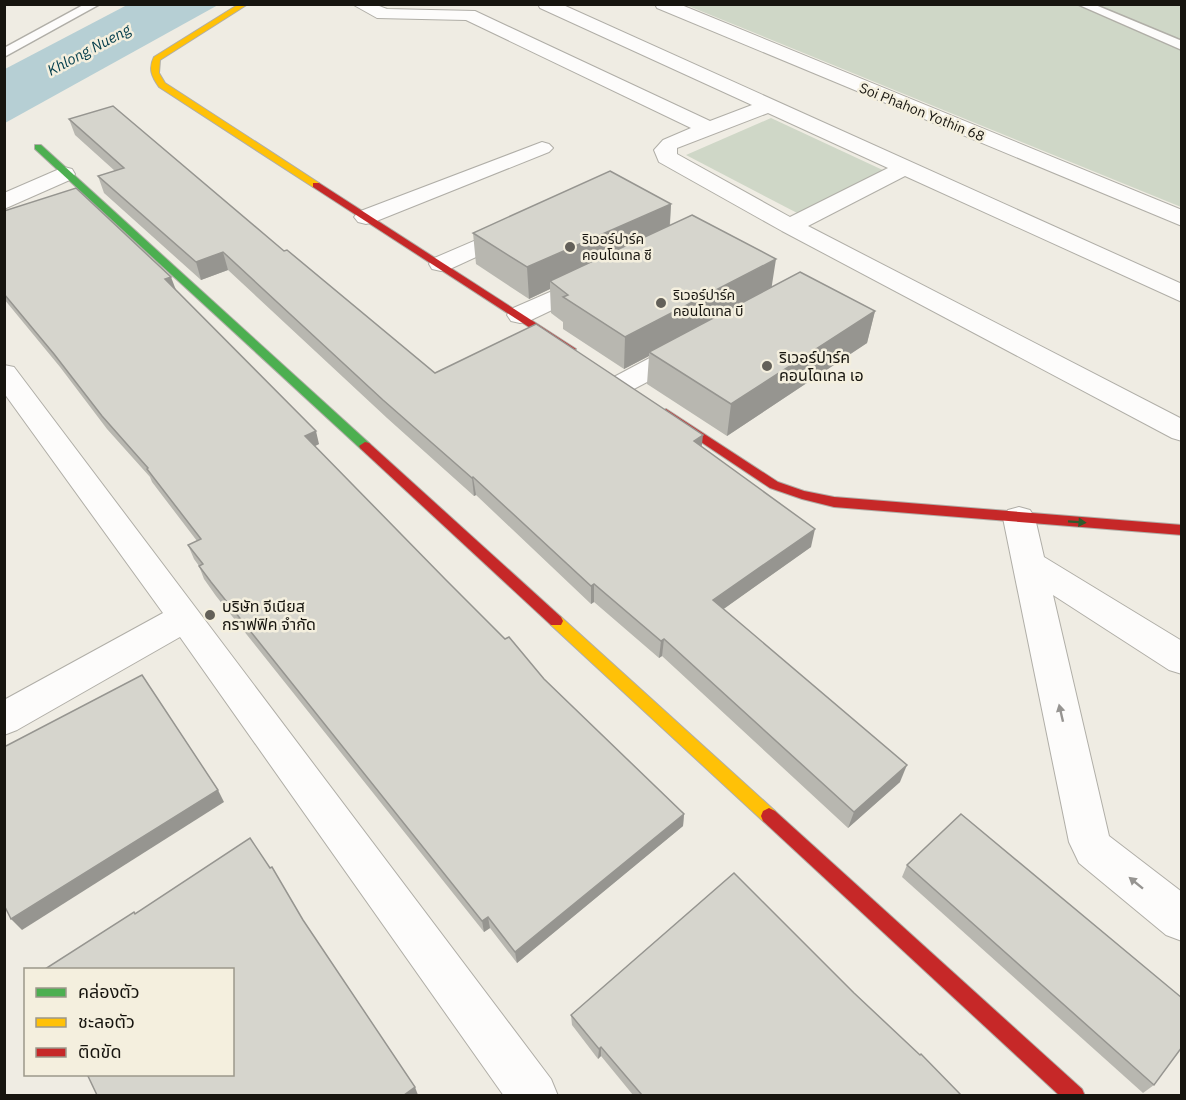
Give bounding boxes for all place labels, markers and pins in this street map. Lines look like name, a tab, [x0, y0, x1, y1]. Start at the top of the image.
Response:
place label: ริเวอร์ปาร์ค คอนโดเทล ซี	[582, 230, 652, 264]
marker: ริเวอร์ปาร์ค คอนโดเทล ซี	[563, 240, 577, 254]
place label: ริเวอร์ปาร์ค คอนโดเทล บี	[673, 286, 743, 320]
marker: ริเวอร์ปาร์ค คอนโดเทล บี	[654, 296, 668, 310]
place label: ริเวอร์ปาร์ค คอนโดเทล เอ	[779, 347, 864, 385]
marker: ริเวอร์ปาร์ค คอนโดเทล เอ	[760, 359, 774, 373]
place label: บริษัท จีเนียส กราฟฟิค จำกัด	[222, 596, 316, 634]
marker: บริษัท จีเนียส กราฟฟิค จำกัด	[203, 608, 217, 622]

